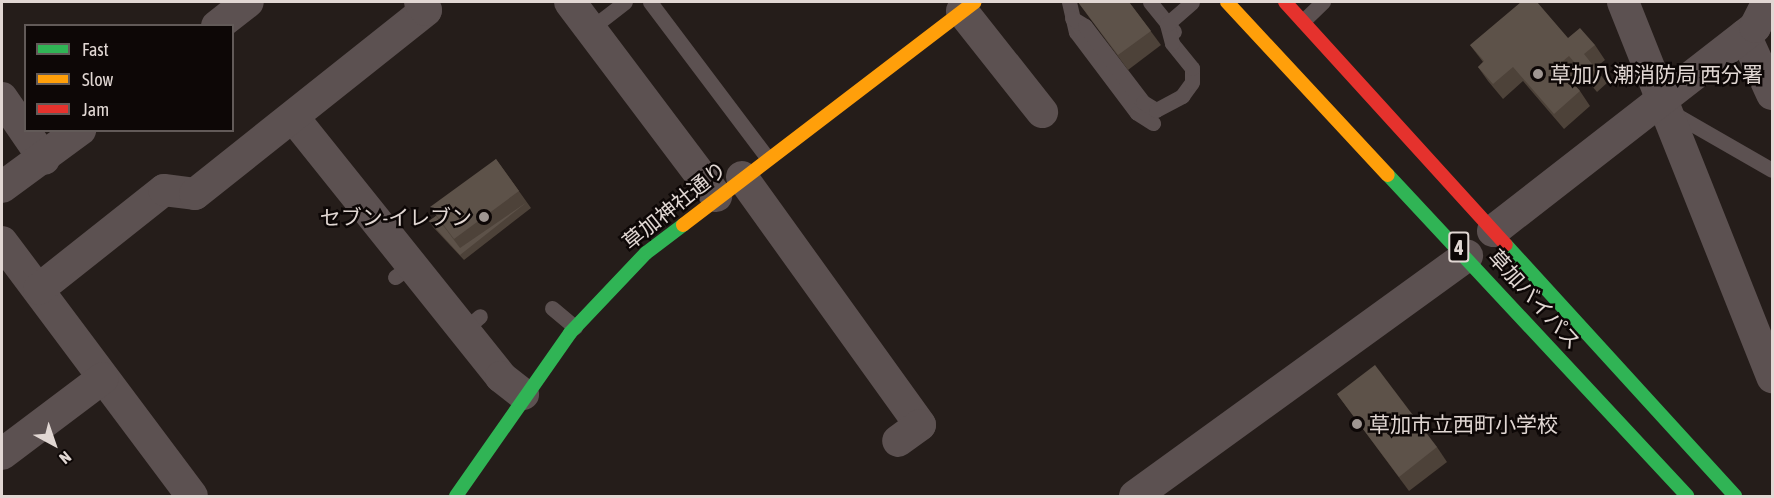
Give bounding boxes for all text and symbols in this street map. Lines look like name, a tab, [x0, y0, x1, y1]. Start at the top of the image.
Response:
legend	[24, 24, 234, 132]
text: Fast	[82, 39, 109, 60]
place label: 草加八潮消防局 西分署	[1550, 61, 1763, 87]
marker: 草加八潮消防局 西分署	[1531, 67, 1545, 81]
text: Slow	[82, 69, 113, 90]
text: Jam	[82, 99, 109, 120]
street label: 草加神社通り	[617, 156, 731, 254]
place label: セブン-イレブン	[320, 204, 472, 230]
marker: セブン-イレブン	[477, 210, 491, 224]
road number: 4	[1447, 230, 1471, 264]
street label: 草加バイパス	[1483, 244, 1587, 354]
place label: 草加市立西町小学校	[1369, 411, 1558, 437]
north arrow	[24, 414, 84, 474]
marker: 草加市立西町小学校	[1350, 417, 1364, 431]
text: N	[56, 448, 75, 468]

